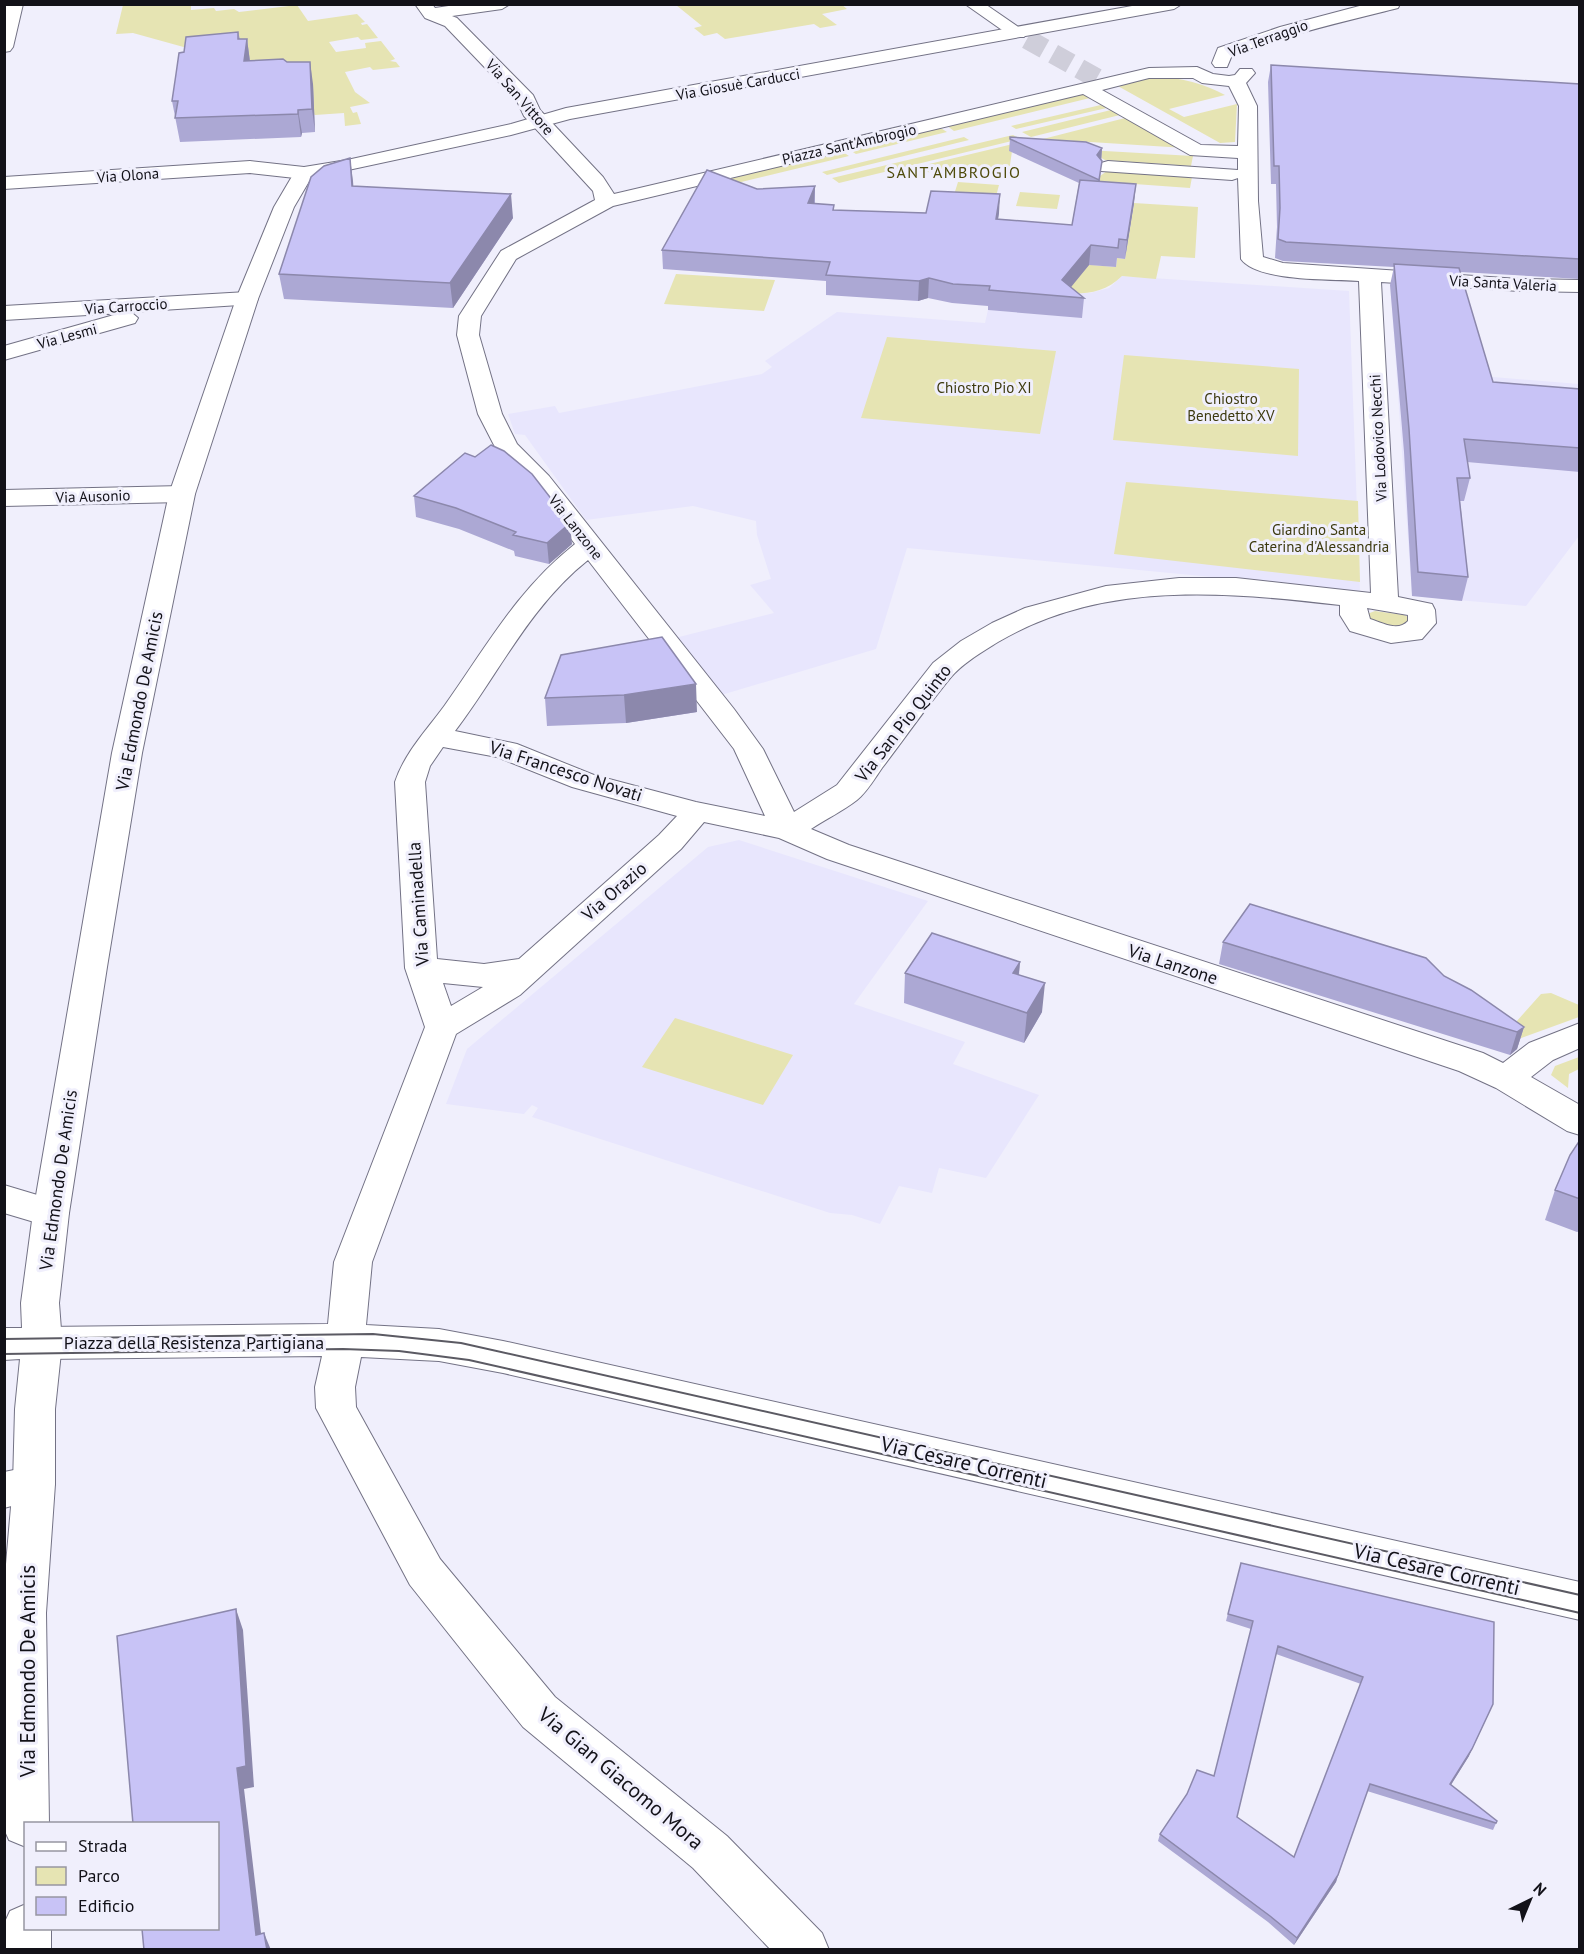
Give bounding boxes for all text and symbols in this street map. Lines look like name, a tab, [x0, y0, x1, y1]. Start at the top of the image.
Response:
street label: Via Terraggio	[1225, 15, 1310, 62]
street label: Via San Vittore	[481, 54, 558, 139]
street label: Via Giosuè Carducci	[674, 64, 801, 104]
street label: Piazza Sant'Ambrogio	[780, 119, 918, 169]
district label: SANT'AMBROGIO	[886, 162, 1022, 182]
street label: Via Olona	[95, 163, 160, 187]
street label: Via Santa Valeria	[1448, 271, 1557, 295]
street label: Via Carroccio	[83, 294, 168, 318]
street label: Via Lesmi	[34, 319, 99, 353]
street label: Via Lodovico Necchi	[1365, 374, 1391, 503]
park label: Chiostro Pio XI	[936, 378, 1032, 397]
park label: Chiostro Benedetto XV	[1187, 389, 1275, 425]
street label: Via Ausonio	[54, 485, 131, 507]
street label: Via Lanzone	[544, 490, 607, 563]
park label: Giardino Santa Caterina d'Alessandria	[1249, 520, 1389, 556]
street label: Via Edmondo De Amicis	[110, 609, 168, 794]
street label: Via San Pio Quinto	[849, 659, 956, 787]
street label: Via Francesco Novati	[486, 735, 645, 807]
street label: Via Caminadella	[402, 841, 434, 968]
street label: Via Orazio	[576, 857, 651, 926]
street label: Via Lanzone	[1124, 938, 1221, 989]
street label: Via Edmondo De Amicis	[34, 1088, 82, 1273]
street label: Piazza della Resistenza Partigiana	[64, 1331, 324, 1354]
street label: Via Cesare Correnti	[877, 1430, 1050, 1494]
street label: Via Cesare Correnti	[1350, 1537, 1523, 1601]
street label: Via Edmondo De Amicis	[14, 1565, 41, 1778]
street label: Via Gian Giacomo Mora	[532, 1700, 709, 1855]
legend	[24, 1822, 219, 1930]
text: Strada	[78, 1834, 127, 1857]
text: Parco	[78, 1864, 120, 1887]
north arrow	[1500, 1870, 1560, 1930]
text: N	[1530, 1878, 1551, 1900]
text: Edificio	[78, 1894, 134, 1917]

